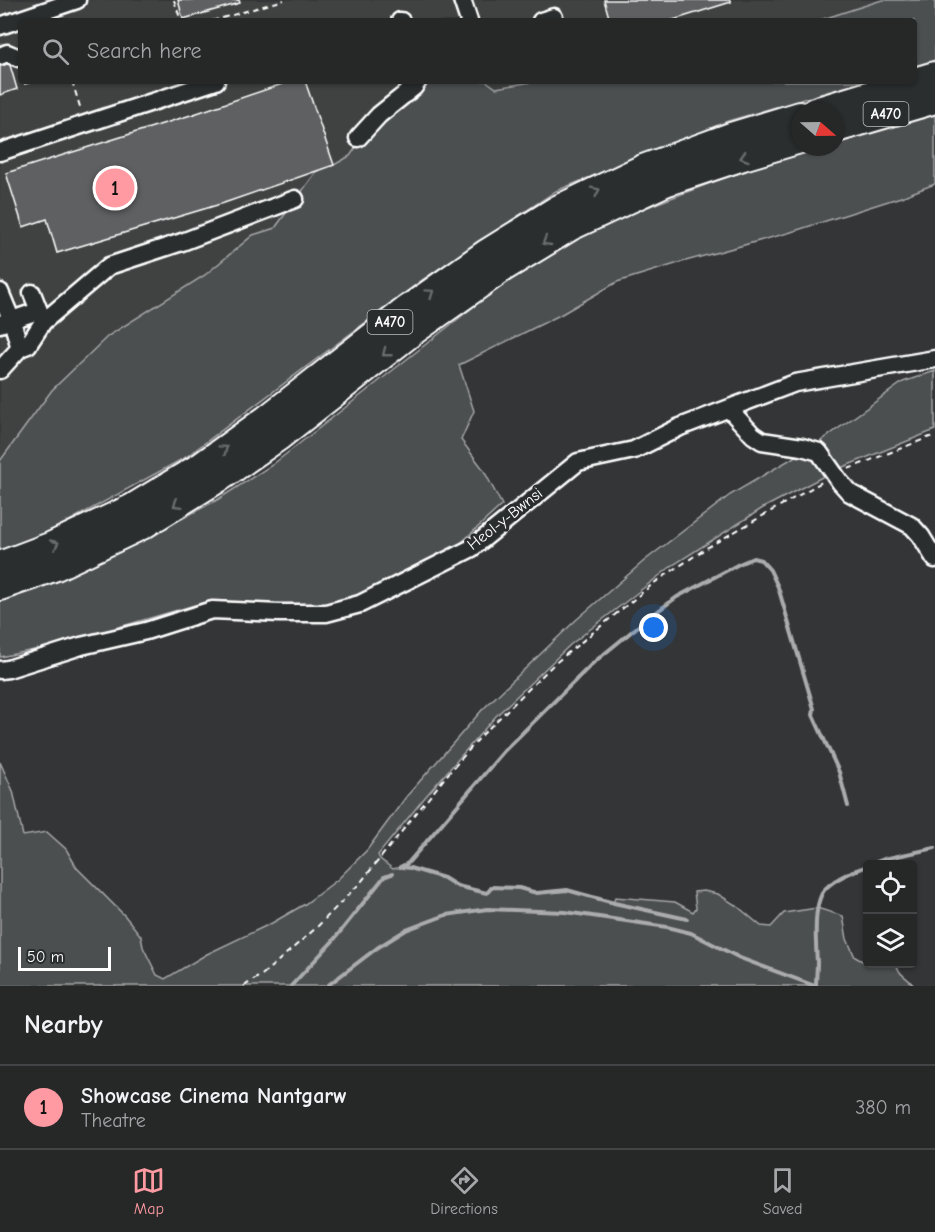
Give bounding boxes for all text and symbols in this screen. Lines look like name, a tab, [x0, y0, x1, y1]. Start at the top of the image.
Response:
search box	[18, 18, 917, 84]
icon: search	[39, 35, 72, 68]
text: Search here	[87, 38, 202, 64]
north arrow	[791, 102, 845, 156]
road number: A470	[864, 102, 908, 126]
one-way arrow	[739, 149, 750, 162]
pin: 1	[96, 166, 134, 210]
one-way arrow	[589, 186, 600, 198]
one-way arrow	[542, 234, 552, 246]
one-way arrow	[423, 289, 434, 300]
road number: A470	[368, 310, 412, 334]
one-way arrow	[382, 345, 393, 356]
one-way arrow	[218, 445, 229, 456]
street label: Heol-y-Bwnsi	[464, 484, 546, 554]
one-way arrow	[173, 497, 184, 508]
one-way arrow	[48, 539, 59, 551]
your location	[639, 613, 668, 642]
map controls	[863, 860, 917, 968]
button: locate	[863, 860, 917, 914]
button: layers	[863, 914, 917, 968]
scale bar	[18, 944, 111, 972]
text: 50 m	[27, 948, 64, 966]
text: Nearby	[24, 1010, 103, 1040]
text: Showcase Cinema Nantgarw	[81, 1083, 347, 1109]
text: 1	[40, 1096, 47, 1119]
text: 380 m	[855, 1096, 911, 1119]
text: Theatre	[81, 1109, 146, 1132]
tab: Map	[132, 1164, 165, 1218]
tab: Directions	[430, 1164, 498, 1218]
tab: Saved	[763, 1164, 803, 1218]

